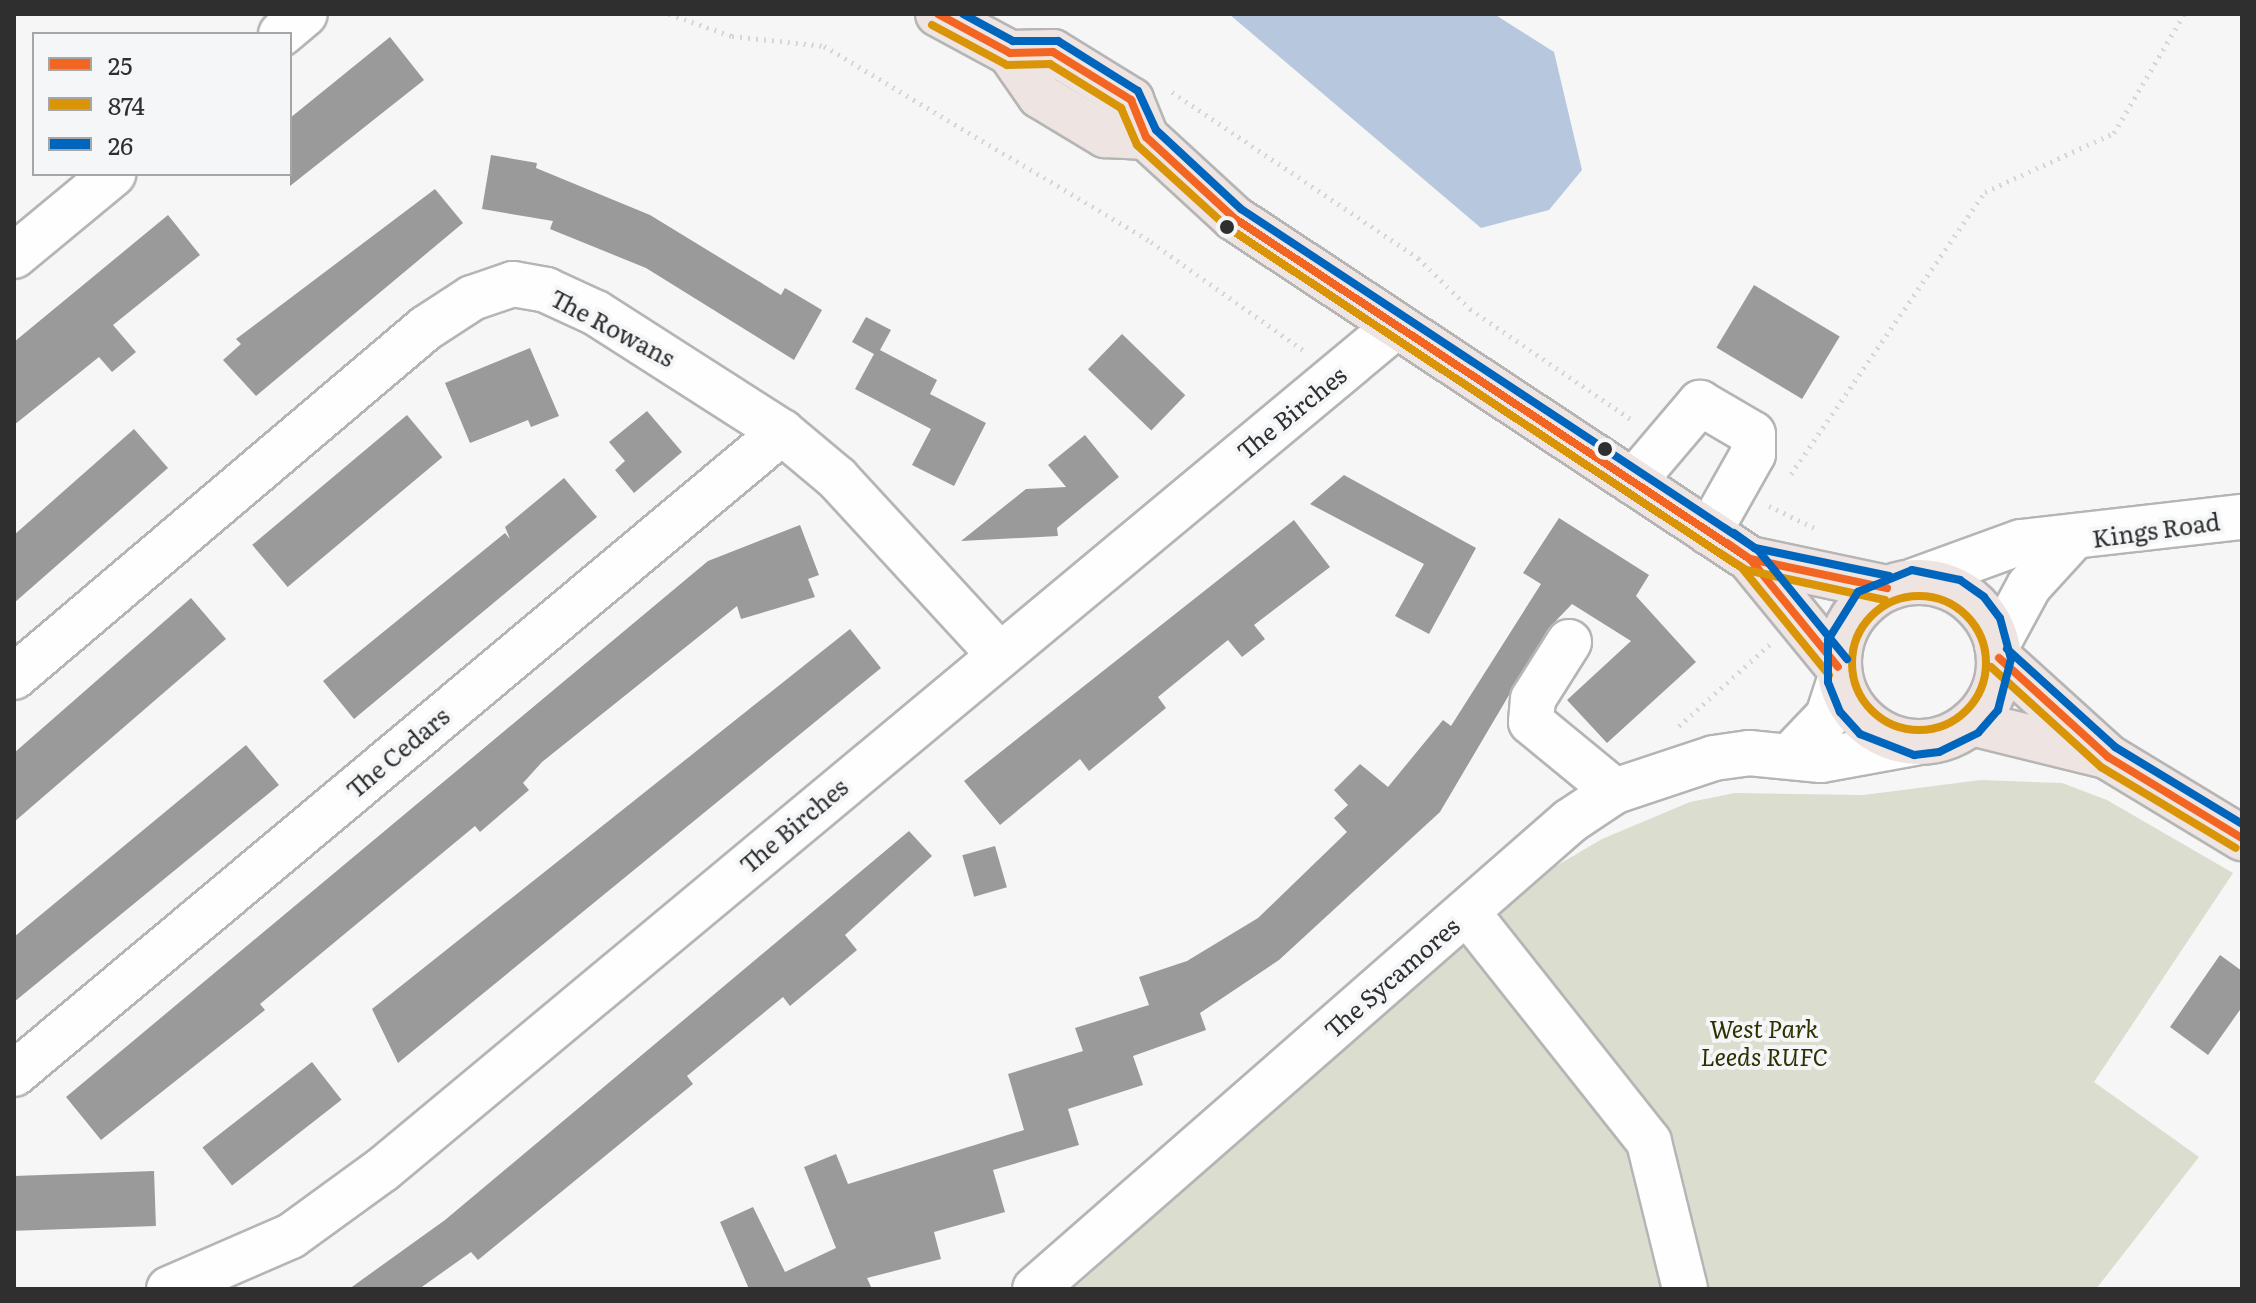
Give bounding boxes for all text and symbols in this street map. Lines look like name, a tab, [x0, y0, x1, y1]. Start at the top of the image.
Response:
legend	[32, 32, 292, 176]
text: 25	[108, 47, 132, 82]
text: 874	[108, 87, 145, 122]
text: 26	[108, 127, 133, 162]
unlabelled marker	[1219, 219, 1235, 235]
street label: The Rowans	[546, 282, 680, 372]
street label: The Birches	[1231, 359, 1351, 465]
unlabelled marker	[1597, 441, 1613, 457]
street label: Kings Road	[2090, 506, 2222, 552]
street label: The Cedars	[340, 701, 454, 803]
street label: The Birches	[733, 771, 853, 879]
street label: The Sycamores	[1318, 911, 1464, 1043]
park label: West Park Leeds RUFC	[1701, 1014, 1827, 1070]

